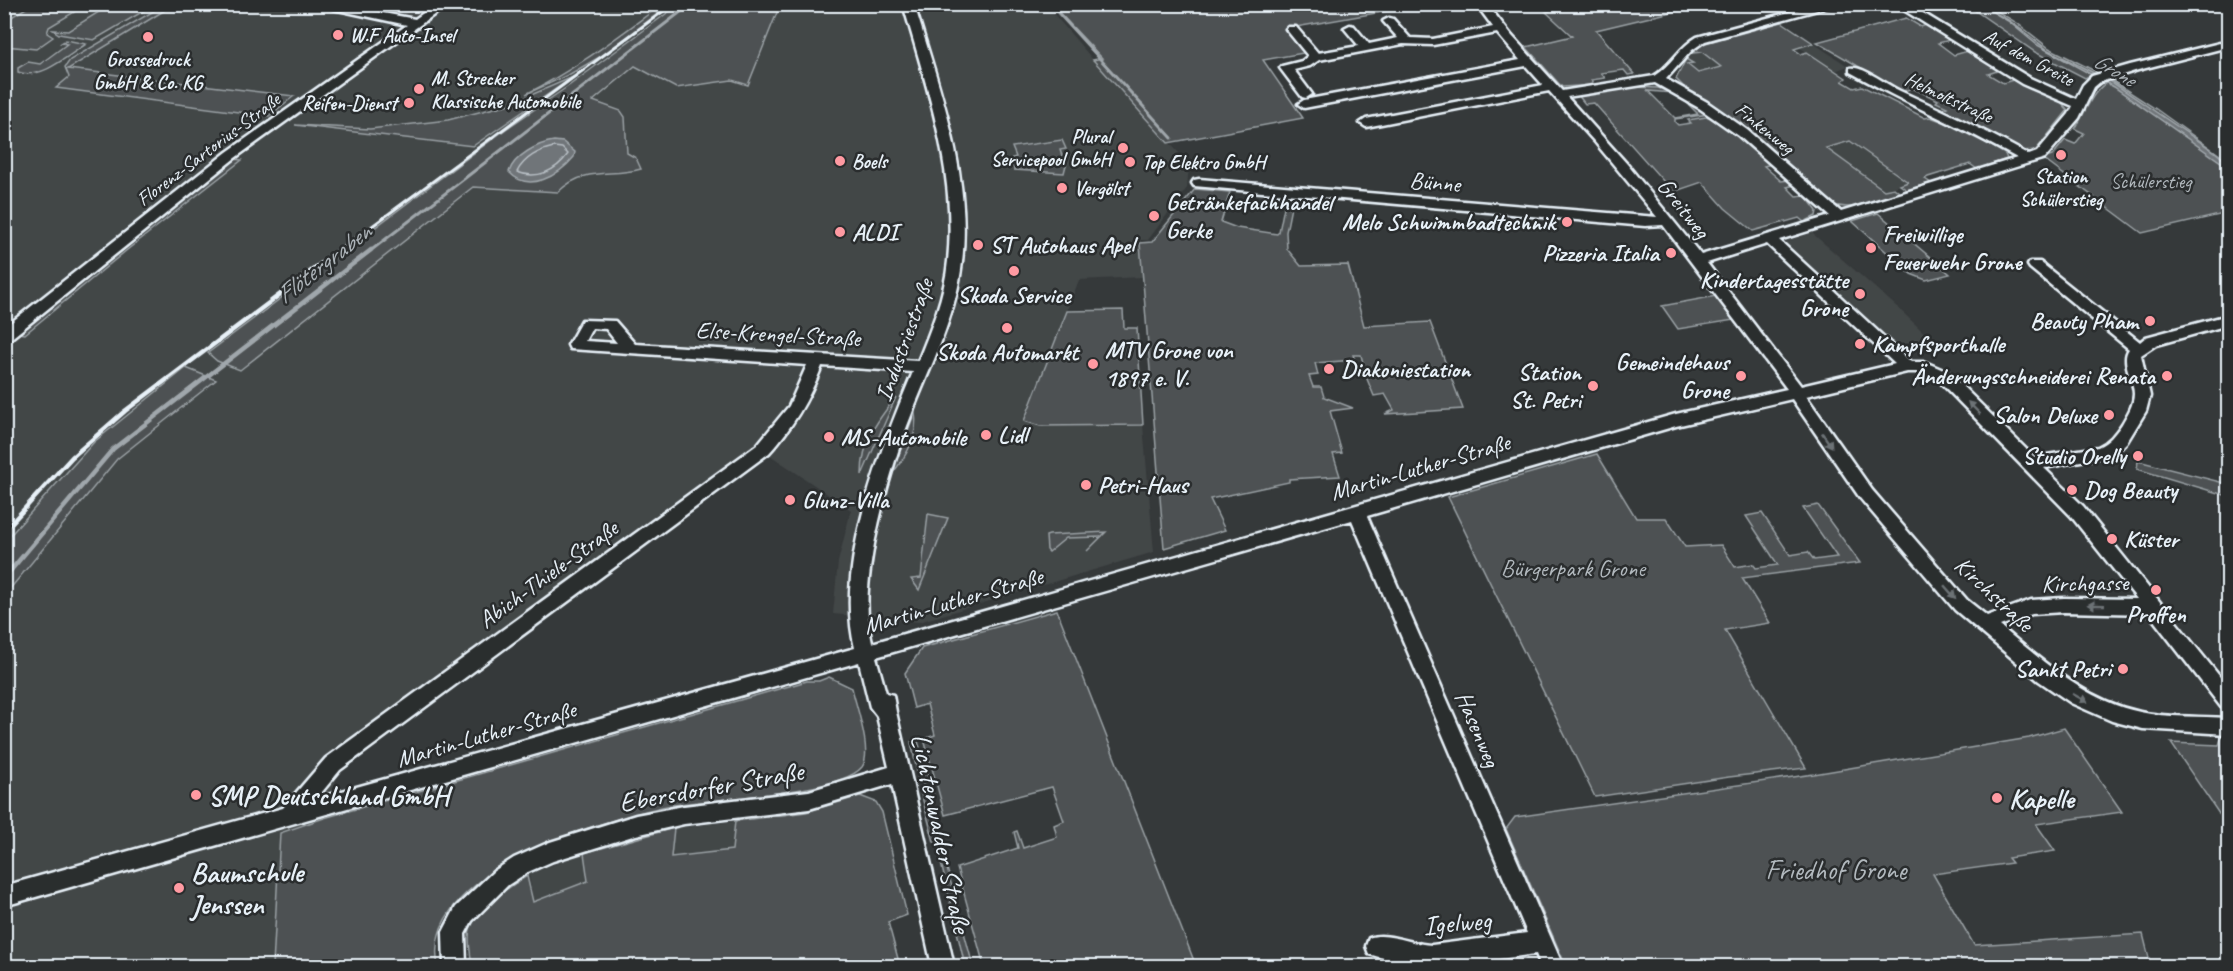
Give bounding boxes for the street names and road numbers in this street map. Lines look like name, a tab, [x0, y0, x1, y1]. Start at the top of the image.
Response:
street label: Auf dem Greite	[1979, 23, 2080, 92]
street label: Helmoltstraße	[1901, 66, 1998, 129]
street label: Florenz-Sartorius-Straße	[132, 86, 286, 212]
street label: Finkenweg	[1730, 97, 1801, 161]
street label: Bünne	[1408, 165, 1464, 199]
street label: Greitweg	[1651, 171, 1718, 246]
street label: Industriestraße	[868, 273, 941, 405]
street label: Else-Krengel-Straße	[695, 315, 863, 353]
street label: Martin-Luther-Straße	[1327, 426, 1515, 507]
street label: Abich-Thiele-Straße	[472, 512, 625, 635]
street label: Kirchstraße	[1948, 550, 2041, 640]
street label: Martin-Luther-Straße	[860, 560, 1048, 641]
street label: Kirchgasse	[2041, 567, 2131, 599]
street label: Hasenweg	[1449, 687, 1508, 773]
street label: Martin-Luther-Straße	[393, 693, 581, 774]
street label: Lichtenwalder Straße	[903, 730, 980, 938]
street label: Ebersdorfer Straße	[616, 753, 808, 820]
street label: Igelweg	[1422, 902, 1494, 943]

